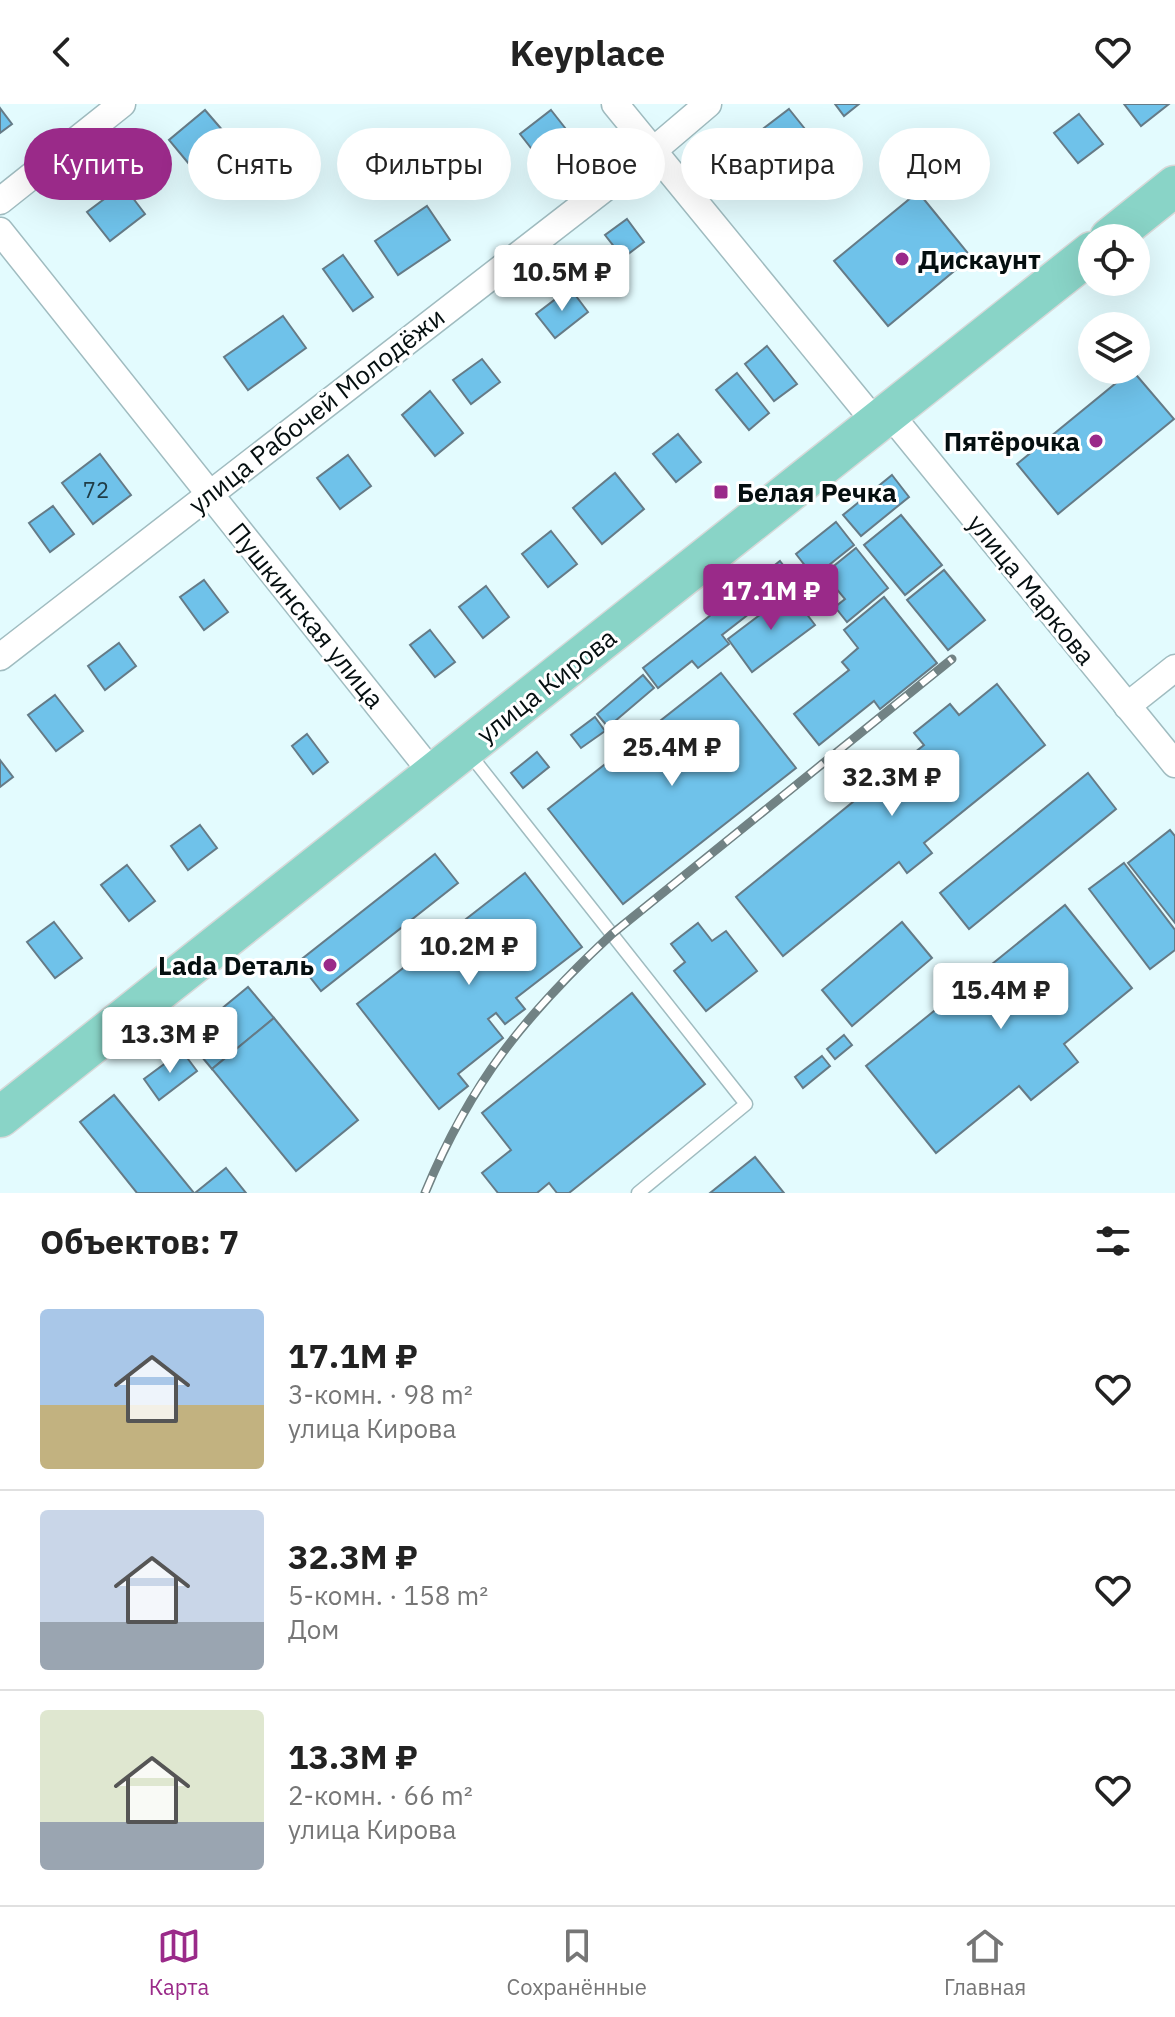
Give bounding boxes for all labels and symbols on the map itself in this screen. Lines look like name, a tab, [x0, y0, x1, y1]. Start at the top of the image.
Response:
place label: Дискаунт	[918, 242, 1041, 276]
pin: 10.5M ₽	[488, 245, 636, 313]
marker: Дискаунт	[893, 250, 911, 268]
street label: улица Рабочей Молодёжи	[181, 299, 451, 521]
place label: Пятёрочка	[944, 424, 1080, 458]
marker: Пятёрочка	[1087, 432, 1105, 450]
house number: 72	[83, 475, 109, 504]
place label: Белая Речка	[737, 475, 897, 509]
marker: Белая Речка	[712, 483, 730, 501]
street label: улица Маркова	[961, 506, 1103, 672]
street label: Пушкинская улица	[222, 515, 393, 715]
pin: 17.1M ₽	[697, 564, 845, 632]
street label: улица Кирова	[469, 620, 623, 750]
pin: 25.4M ₽	[598, 720, 746, 788]
pin: 32.3M ₽	[818, 750, 966, 818]
pin: 10.2M ₽	[395, 919, 543, 987]
place label: Lada Dеталь	[158, 948, 314, 982]
marker: Lada Dеталь	[321, 956, 339, 974]
pin: 15.4M ₽	[927, 963, 1075, 1031]
pin: 13.3M ₽	[96, 1007, 244, 1075]

